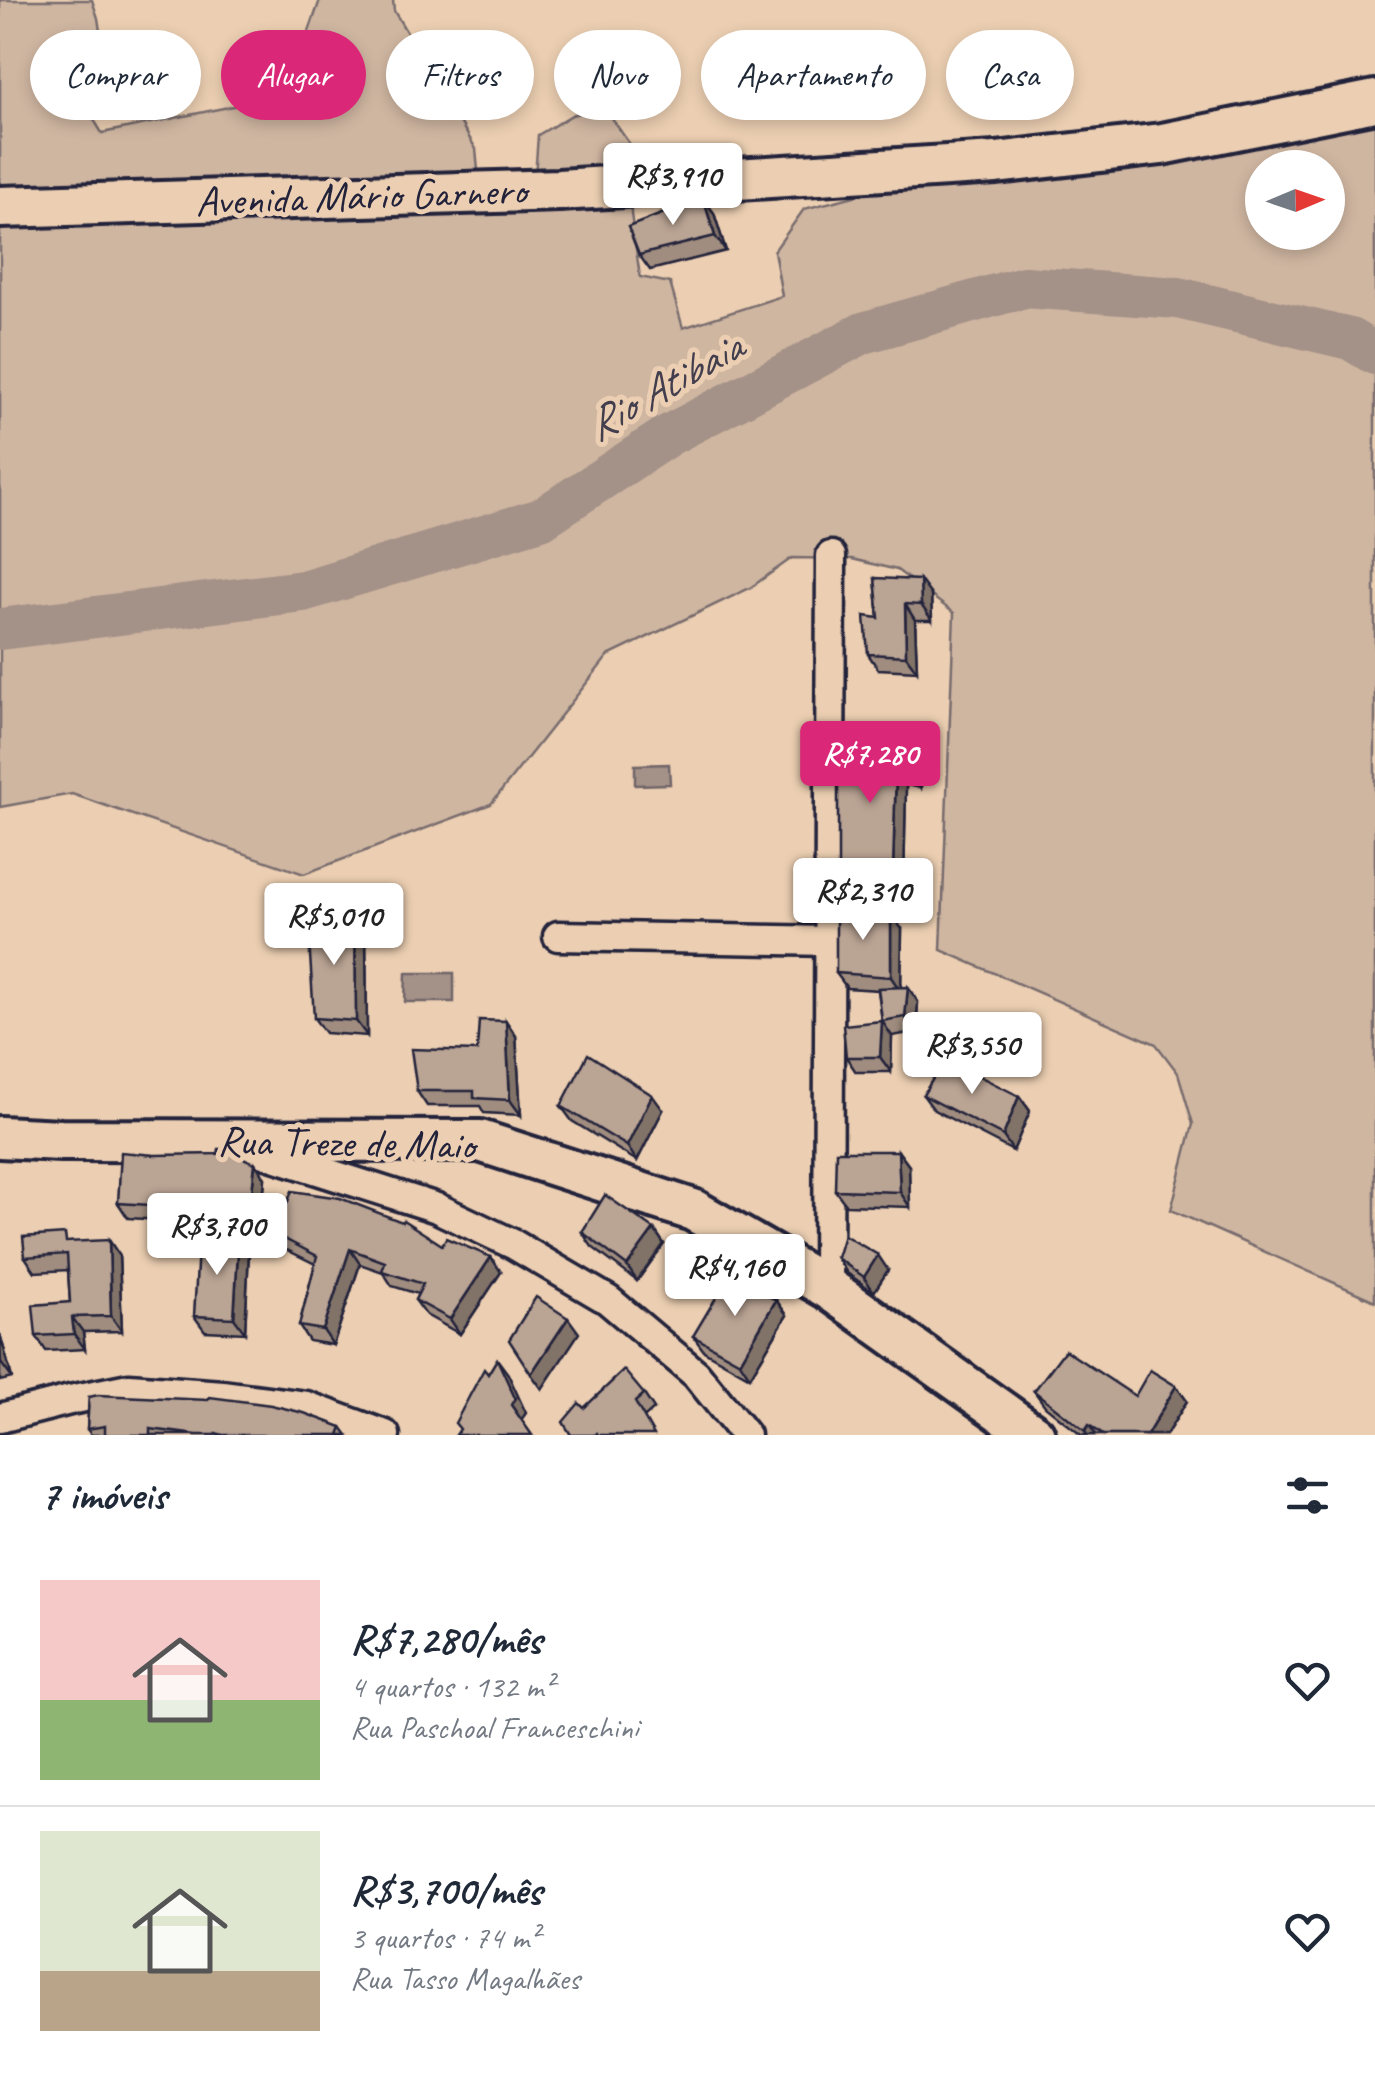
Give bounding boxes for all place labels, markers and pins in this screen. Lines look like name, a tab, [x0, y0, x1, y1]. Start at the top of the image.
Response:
pin: R$3,910	[581, 143, 765, 228]
pin: R$7,280	[778, 721, 962, 806]
pin: R$2,310	[771, 858, 955, 943]
pin: R$5,010	[242, 883, 426, 968]
pin: R$3,550	[880, 1012, 1064, 1097]
pin: R$3,700	[125, 1193, 309, 1278]
pin: R$4,160	[643, 1234, 827, 1319]

